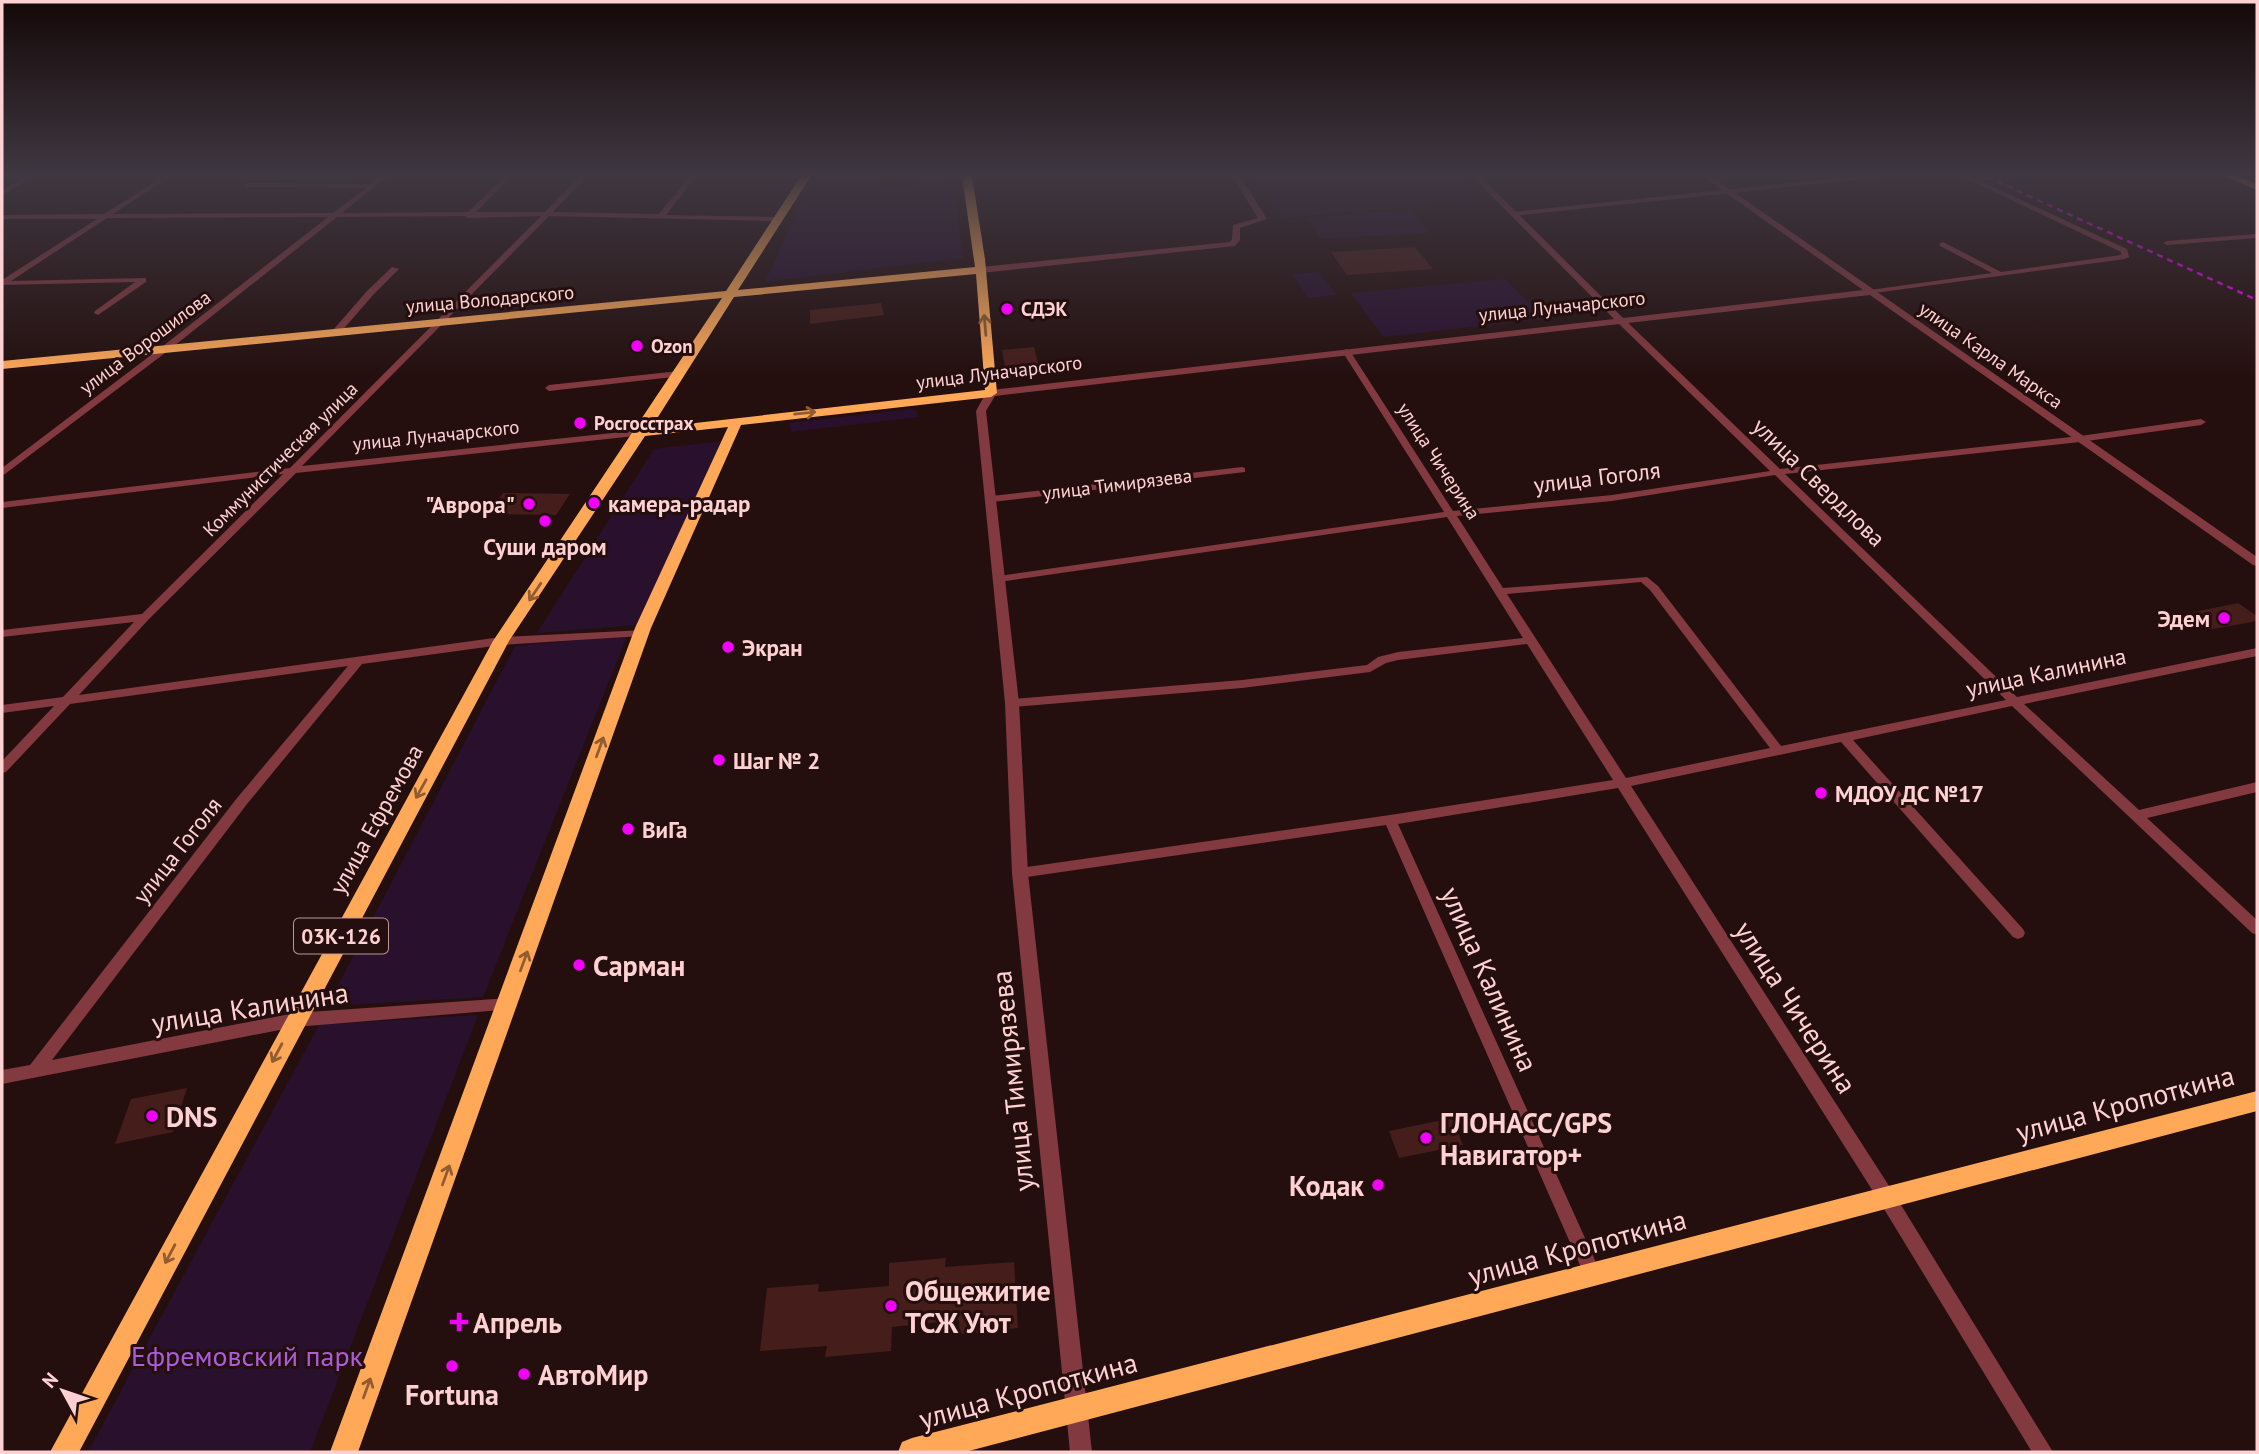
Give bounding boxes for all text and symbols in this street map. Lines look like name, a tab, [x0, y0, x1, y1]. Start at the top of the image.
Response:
street label: улица Володарского	[405, 280, 575, 318]
street label: улица Ворошилова	[75, 285, 215, 399]
street label: улица Луначарского	[1478, 285, 1646, 327]
street label: улица Карла Маркса	[1914, 296, 2068, 414]
place label: СДЭК	[1021, 297, 1067, 321]
marker: СДЭК	[999, 301, 1015, 317]
one-way arrow	[978, 314, 991, 337]
place label: Ozon	[651, 334, 693, 358]
marker: Ozon	[629, 338, 645, 354]
street label: улица Луначарского	[915, 350, 1083, 394]
street label: Коммунистическая улица	[198, 377, 362, 541]
street label: улица Чичерина	[1392, 398, 1486, 524]
one-way arrow	[793, 407, 816, 420]
place label: Росгосстрах	[594, 411, 693, 435]
street label: улица Свердлова	[1747, 411, 1891, 553]
street label: улица Луначарского	[352, 414, 520, 456]
marker: Росгосстрах	[572, 415, 588, 431]
street label: улица Гоголя	[1532, 455, 1662, 499]
street label: улица Тимирязева	[1041, 463, 1193, 505]
place label: камера-радар	[608, 489, 751, 518]
place label: "Аврора"	[425, 490, 515, 519]
marker: камера-радар	[586, 495, 602, 511]
marker: "Аврора"	[521, 496, 537, 512]
marker: Суши даром	[537, 513, 553, 529]
place label: Суши даром	[483, 532, 607, 561]
one-way arrow	[527, 581, 541, 601]
place label: Эдем	[2157, 604, 2210, 633]
marker: Эдем	[2216, 610, 2232, 626]
place label: Экран	[742, 633, 803, 662]
marker: Экран	[720, 639, 736, 655]
street label: улица Калинина	[1963, 641, 2129, 703]
one-way arrow	[595, 736, 608, 758]
street label: улица Ефремова	[323, 739, 429, 899]
place label: Шаг № 2	[733, 746, 820, 775]
marker: Шаг № 2	[711, 752, 727, 768]
one-way arrow	[414, 778, 428, 798]
place label: МДОУ ДС №17	[1835, 779, 1984, 808]
marker: МДОУ ДС №17	[1813, 785, 1829, 801]
street label: улица Гоголя	[126, 791, 228, 909]
place label: ВиГа	[642, 815, 687, 844]
marker: ВиГа	[620, 821, 636, 837]
street label: улица Калинина	[1433, 881, 1547, 1077]
street label: улица Чичерина	[1726, 914, 1866, 1100]
road number: 03К-126	[294, 918, 388, 954]
place label: Сарман	[593, 947, 685, 984]
one-way arrow	[519, 950, 531, 972]
marker: Сарман	[571, 957, 587, 973]
street label: улица Тимирязева	[982, 969, 1042, 1193]
street label: улица Калинина	[149, 973, 351, 1041]
one-way arrow	[270, 1042, 284, 1063]
street label: улица Кропоткина	[2012, 1056, 2238, 1150]
place label: DNS	[166, 1098, 217, 1135]
place label: ГЛОНАСС/GPS Навигатор+	[1440, 1104, 1612, 1173]
marker: DNS	[144, 1108, 160, 1124]
marker: ГЛОНАСС/GPS Навигатор+	[1418, 1130, 1434, 1146]
one-way arrow	[441, 1164, 453, 1186]
place label: Кодак	[1289, 1167, 1364, 1204]
marker: Кодак	[1370, 1177, 1386, 1193]
street label: улица Кропоткина	[1464, 1200, 1690, 1294]
one-way arrow	[163, 1243, 176, 1264]
place label: Общежитие ТСЖ Уют	[905, 1272, 1051, 1341]
marker: Общежитие ТСЖ Уют	[883, 1298, 899, 1314]
place label: Апрель	[473, 1304, 562, 1341]
marker: Апрель	[451, 1314, 467, 1330]
park label: Ефремовский парк	[131, 1337, 364, 1374]
street label: улица Кропоткина	[915, 1343, 1141, 1437]
north arrow	[28, 1356, 98, 1426]
place label: АвтоМир	[538, 1356, 648, 1393]
marker: Fortuna	[444, 1358, 460, 1374]
marker: АвтоМир	[516, 1366, 532, 1382]
text: N	[37, 1368, 63, 1393]
place label: Fortuna	[405, 1376, 499, 1413]
one-way arrow	[362, 1378, 375, 1400]

